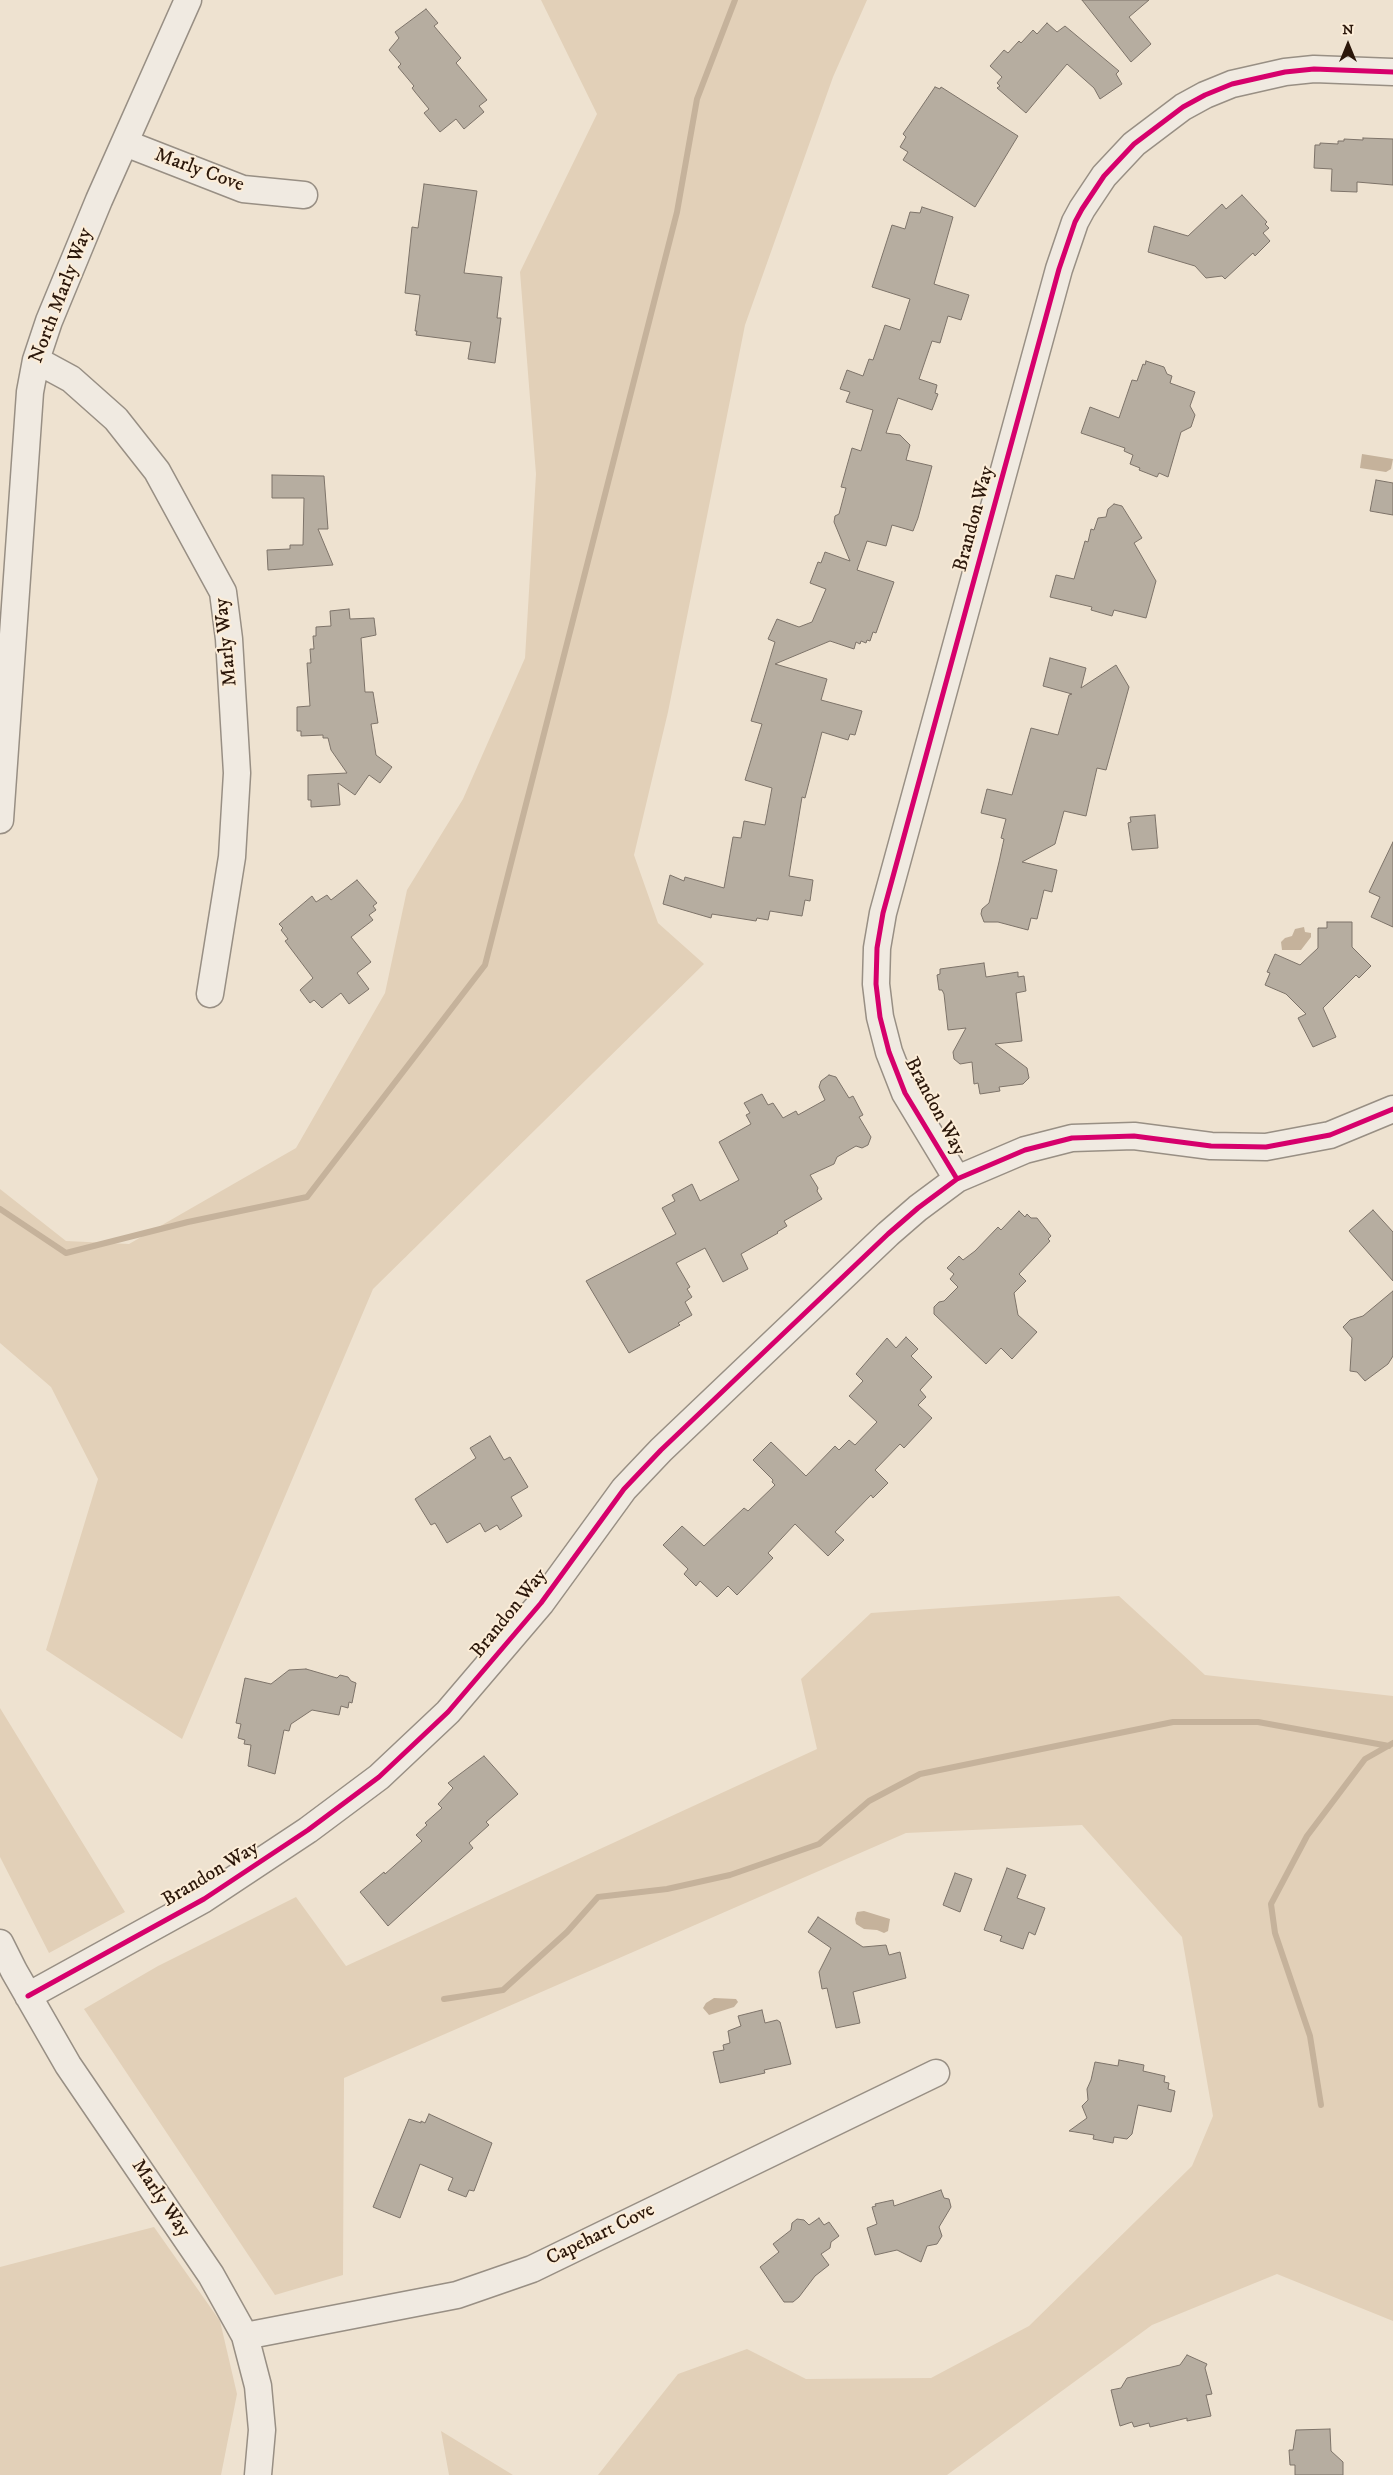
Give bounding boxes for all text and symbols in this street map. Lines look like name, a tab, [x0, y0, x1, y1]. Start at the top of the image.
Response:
north arrow	[1323, 20, 1373, 70]
text: N	[1342, 21, 1354, 39]
street label: Marly Cove	[151, 144, 247, 198]
street label: North Marly Way	[25, 225, 99, 367]
street label: Brandon Way	[949, 464, 1001, 574]
street label: Marly Way	[210, 597, 244, 687]
street label: Brandon Way	[898, 1054, 970, 1160]
street label: Brandon Way	[467, 1564, 553, 1664]
street label: Brandon Way	[158, 1837, 264, 1913]
street label: Marly Way	[125, 2156, 195, 2242]
street label: Capehart Cove	[543, 2199, 659, 2271]

